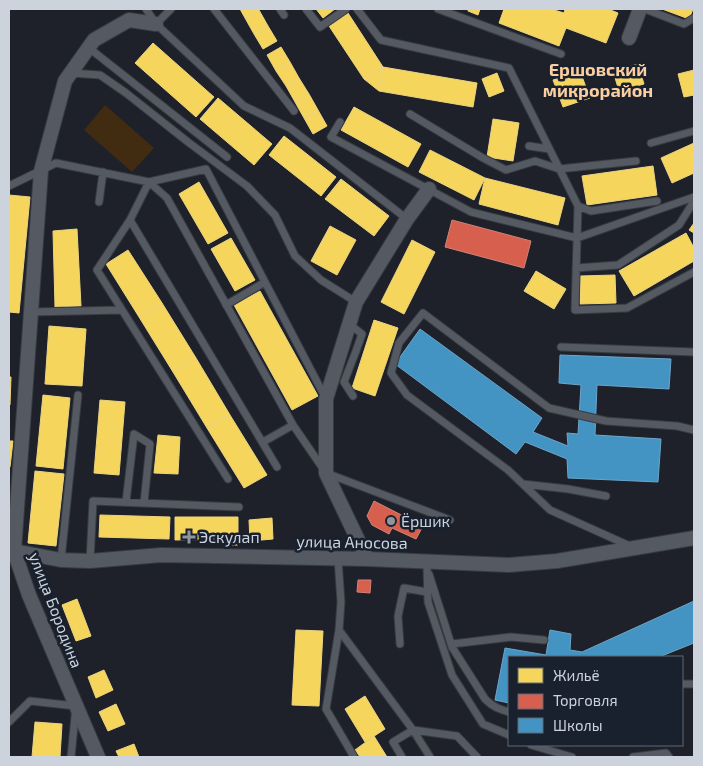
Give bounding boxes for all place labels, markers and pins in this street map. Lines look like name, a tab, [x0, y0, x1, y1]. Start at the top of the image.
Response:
place label: Ёршик	[401, 511, 451, 530]
marker: Ёршик	[385, 515, 397, 527]
place label: Эскулап	[199, 527, 260, 547]
marker: Эскулап	[183, 531, 195, 543]

